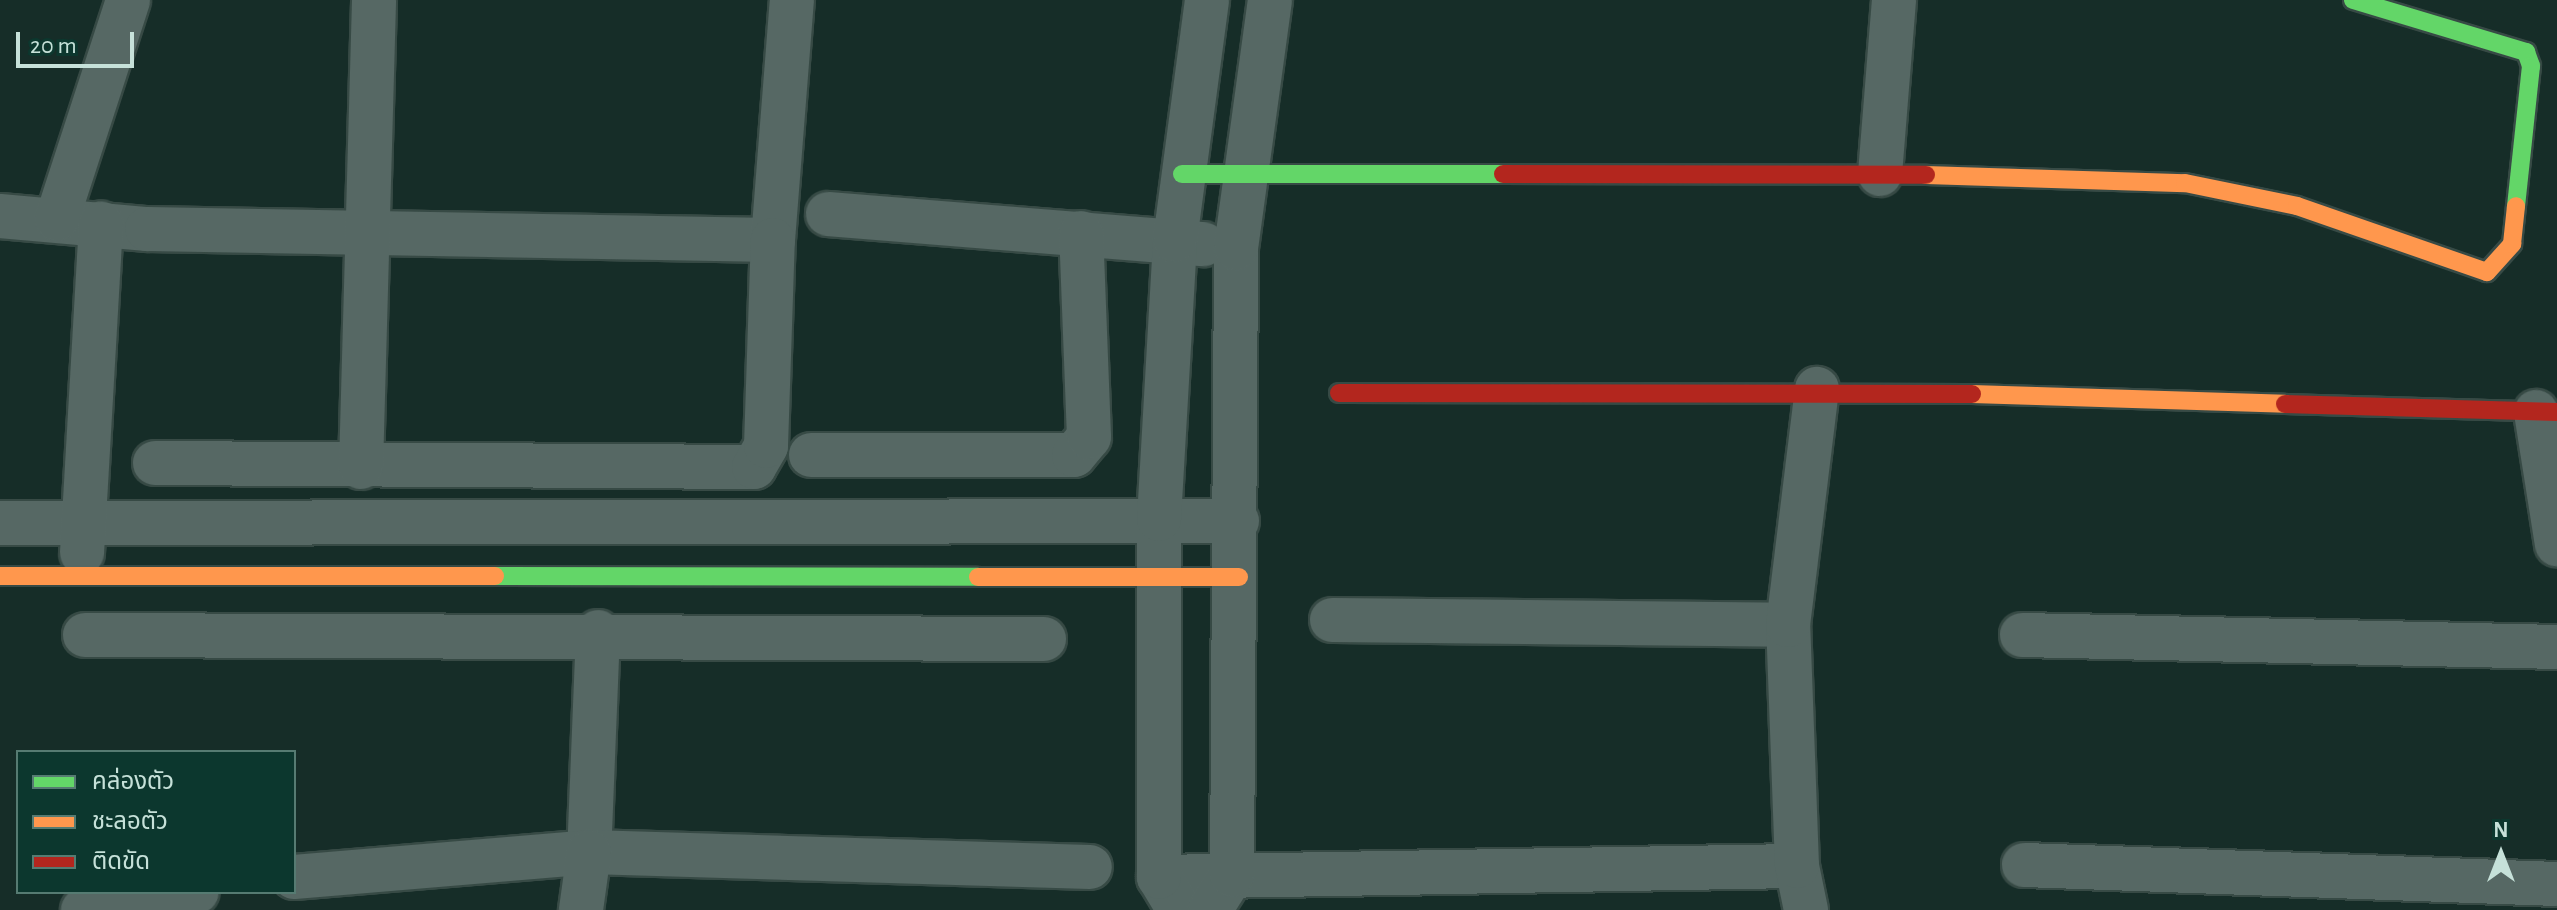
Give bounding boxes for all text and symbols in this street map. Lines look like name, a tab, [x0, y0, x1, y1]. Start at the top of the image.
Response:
scale bar	[20, 16, 138, 66]
text: 20 m	[30, 34, 77, 58]
legend	[16, 750, 296, 894]
text: คล่องตัว	[92, 770, 174, 794]
text: ชะลอตัว	[92, 810, 168, 834]
north arrow	[2461, 814, 2541, 894]
text: N	[2493, 819, 2509, 841]
text: ติดขัด	[92, 850, 150, 874]

